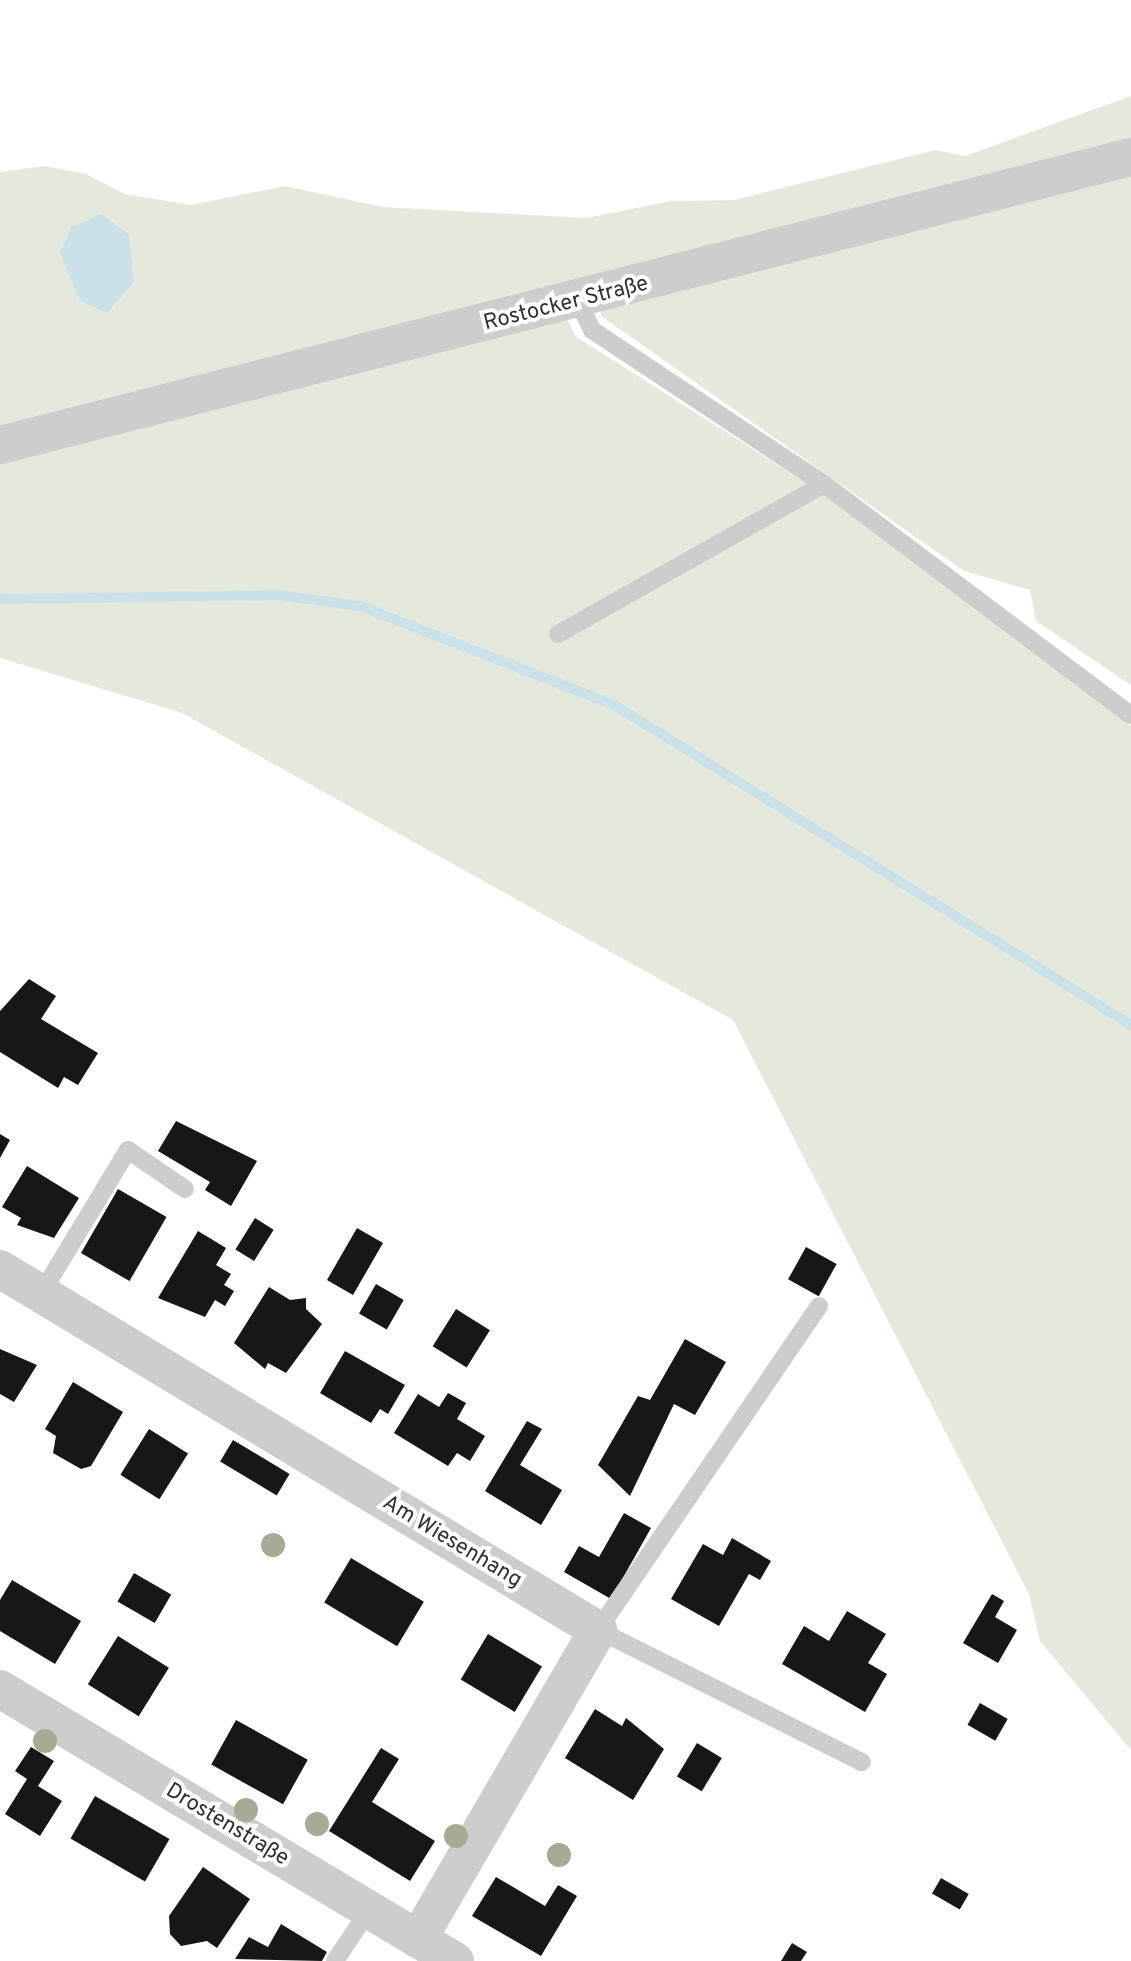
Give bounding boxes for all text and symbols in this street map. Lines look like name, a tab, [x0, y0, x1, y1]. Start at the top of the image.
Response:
street label: Rostocker Straße	[481, 271, 651, 337]
street label: Am Wiesenhang	[377, 1490, 527, 1594]
street label: Drostenstraße	[161, 1778, 293, 1872]

